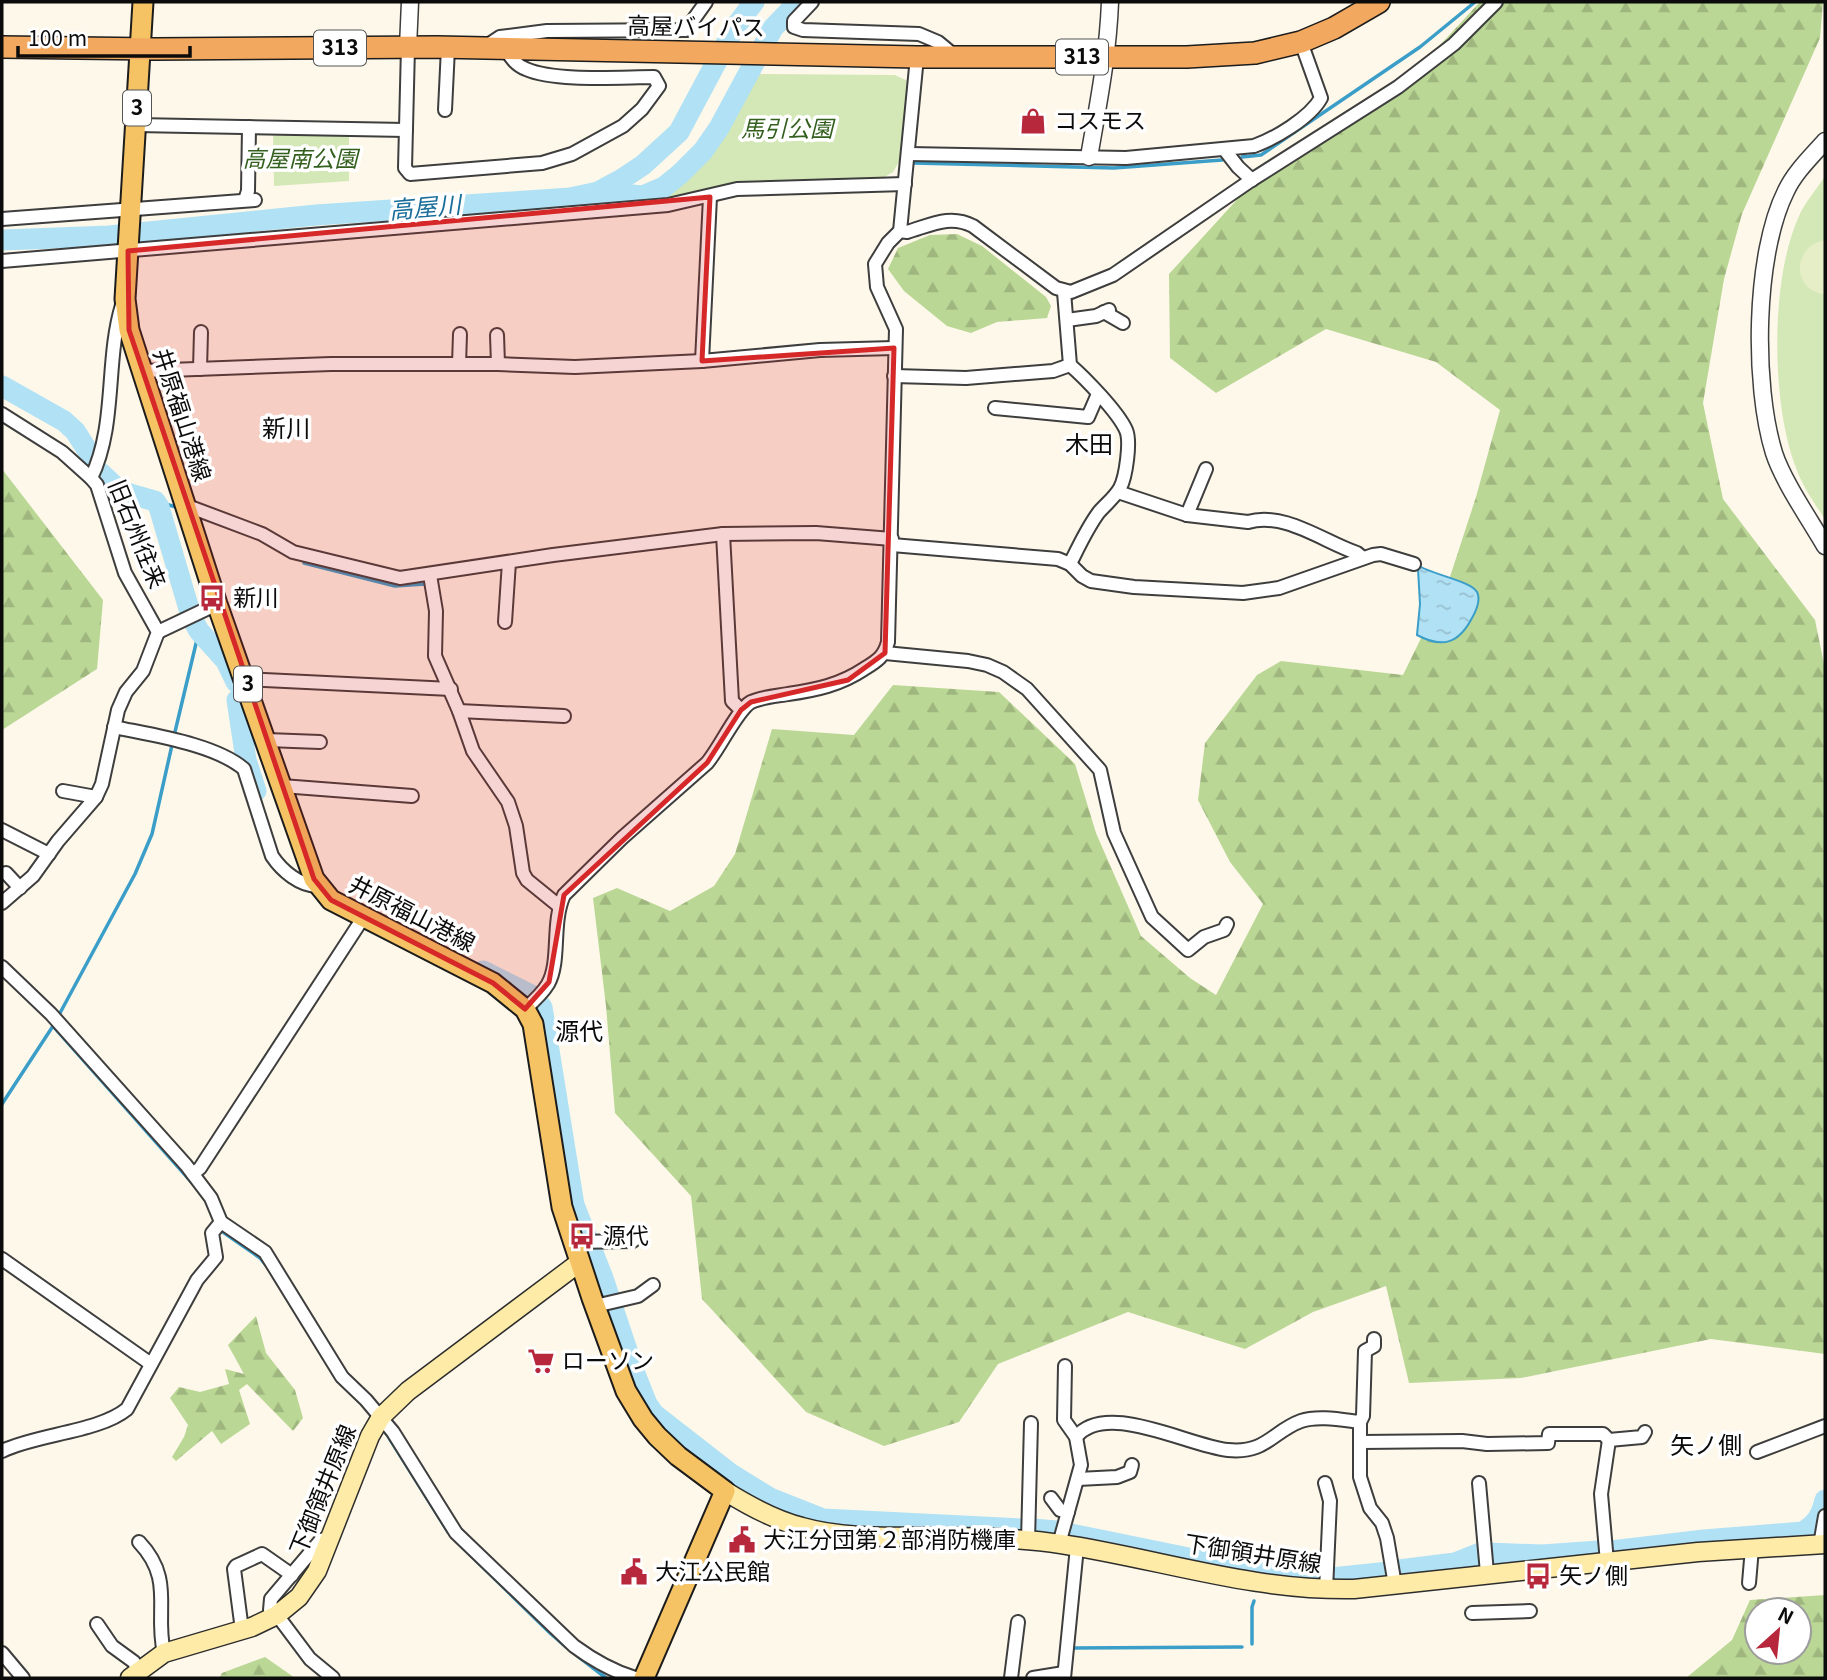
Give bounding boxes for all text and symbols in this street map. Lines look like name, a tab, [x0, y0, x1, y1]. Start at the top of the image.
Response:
street label: 高屋バイパス	[627, 7, 765, 43]
scale bar	[18, 14, 189, 58]
text: 100 m	[28, 22, 87, 52]
road number: 313	[314, 30, 366, 66]
road number: 313	[1056, 40, 1108, 74]
road number: 3	[123, 90, 151, 126]
place label: コスモス	[1054, 102, 1146, 136]
shop icon: コスモス	[1018, 106, 1048, 136]
park label: 馬引公園	[741, 110, 836, 144]
park label: 高屋南公園	[243, 140, 361, 174]
water label: 高屋川	[387, 185, 465, 226]
street label: 井原福山港線	[146, 344, 221, 485]
district label: 新川	[262, 409, 310, 444]
district label: 木田	[1065, 425, 1113, 460]
street label: 旧石州往来	[102, 474, 176, 593]
place label: 新川	[233, 579, 279, 613]
bus stop icon: 新川	[197, 583, 227, 613]
road number: 3	[234, 666, 262, 702]
street label: 井原福山港線	[344, 866, 482, 959]
district label: 源代	[555, 1012, 603, 1047]
place label: 源代	[603, 1217, 649, 1251]
bus stop icon: 源代	[567, 1221, 597, 1251]
place label: ローソン	[562, 1342, 654, 1376]
supermarket icon: ローソン	[526, 1346, 556, 1376]
street label: 下御領井原線	[280, 1419, 363, 1560]
district label: 矢ノ側	[1670, 1426, 1742, 1461]
place label: 大江分団第２部消防機庫	[763, 1521, 1016, 1555]
street label: 下御領井原線	[1183, 1524, 1324, 1580]
public building icon: 大江分団第２部消防機庫	[727, 1525, 757, 1555]
place label: 大江公民館	[655, 1553, 770, 1587]
public building icon: 大江公民館	[619, 1557, 649, 1587]
place label: 矢ノ側	[1559, 1557, 1628, 1591]
bus stop icon: 矢ノ側	[1523, 1561, 1553, 1591]
north arrow	[1743, 1596, 1813, 1666]
text: N	[1774, 1599, 1799, 1630]

